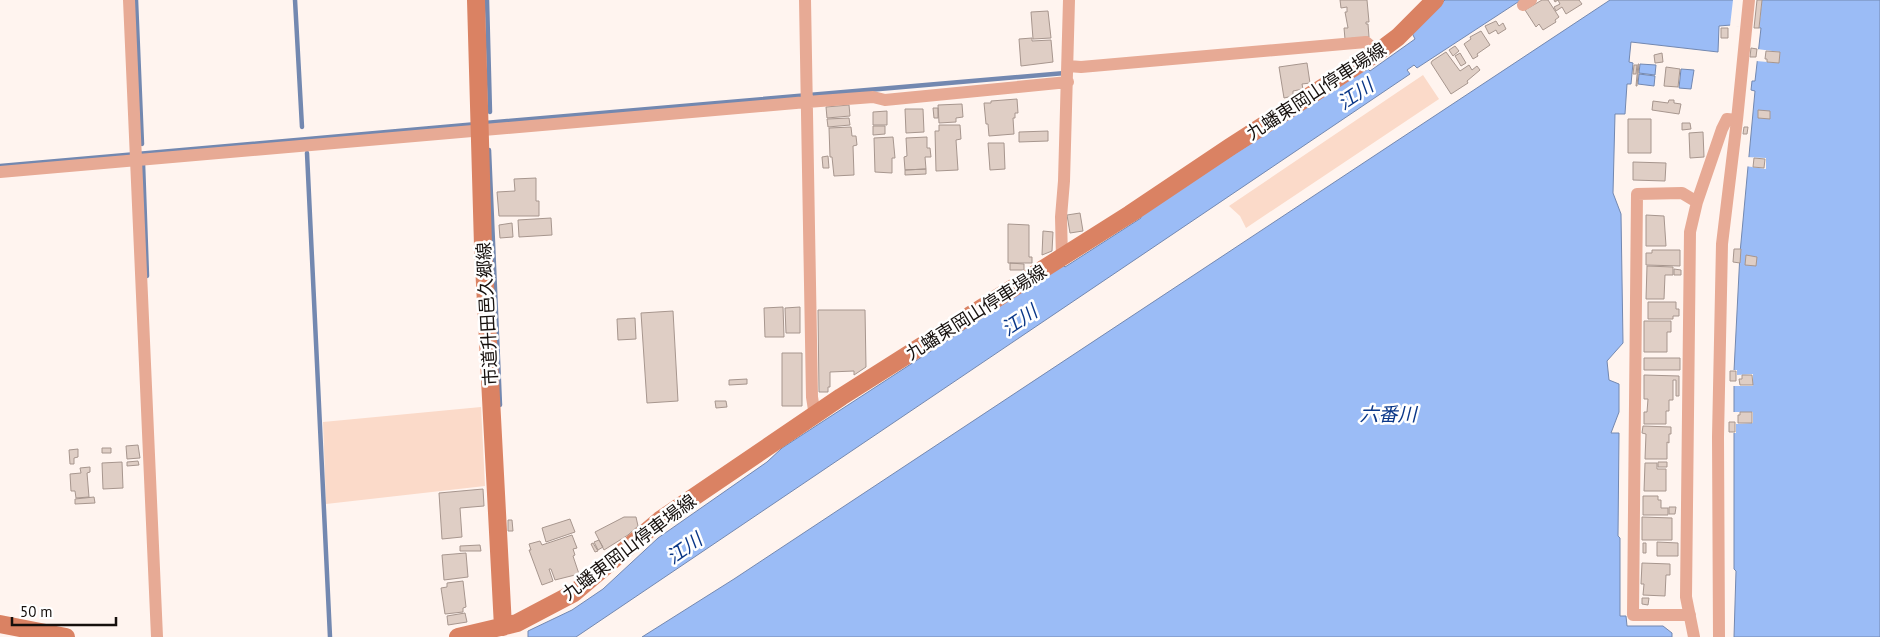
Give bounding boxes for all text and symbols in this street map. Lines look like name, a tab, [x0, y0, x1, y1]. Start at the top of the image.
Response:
street label: 九蟠東岡山停車場線	[1242, 37, 1390, 145]
water label: 江川	[1333, 72, 1379, 115]
street label: 市道升田邑久郷線	[472, 241, 502, 387]
street label: 九蟠東岡山停車場線	[901, 259, 1051, 365]
water label: 江川	[997, 298, 1043, 341]
water label: 六番川	[1359, 402, 1418, 426]
street label: 九蟠東岡山停車場線	[557, 489, 701, 605]
water label: 江川	[662, 526, 708, 569]
scale bar	[12, 594, 116, 626]
text: 50 m	[20, 602, 53, 621]

